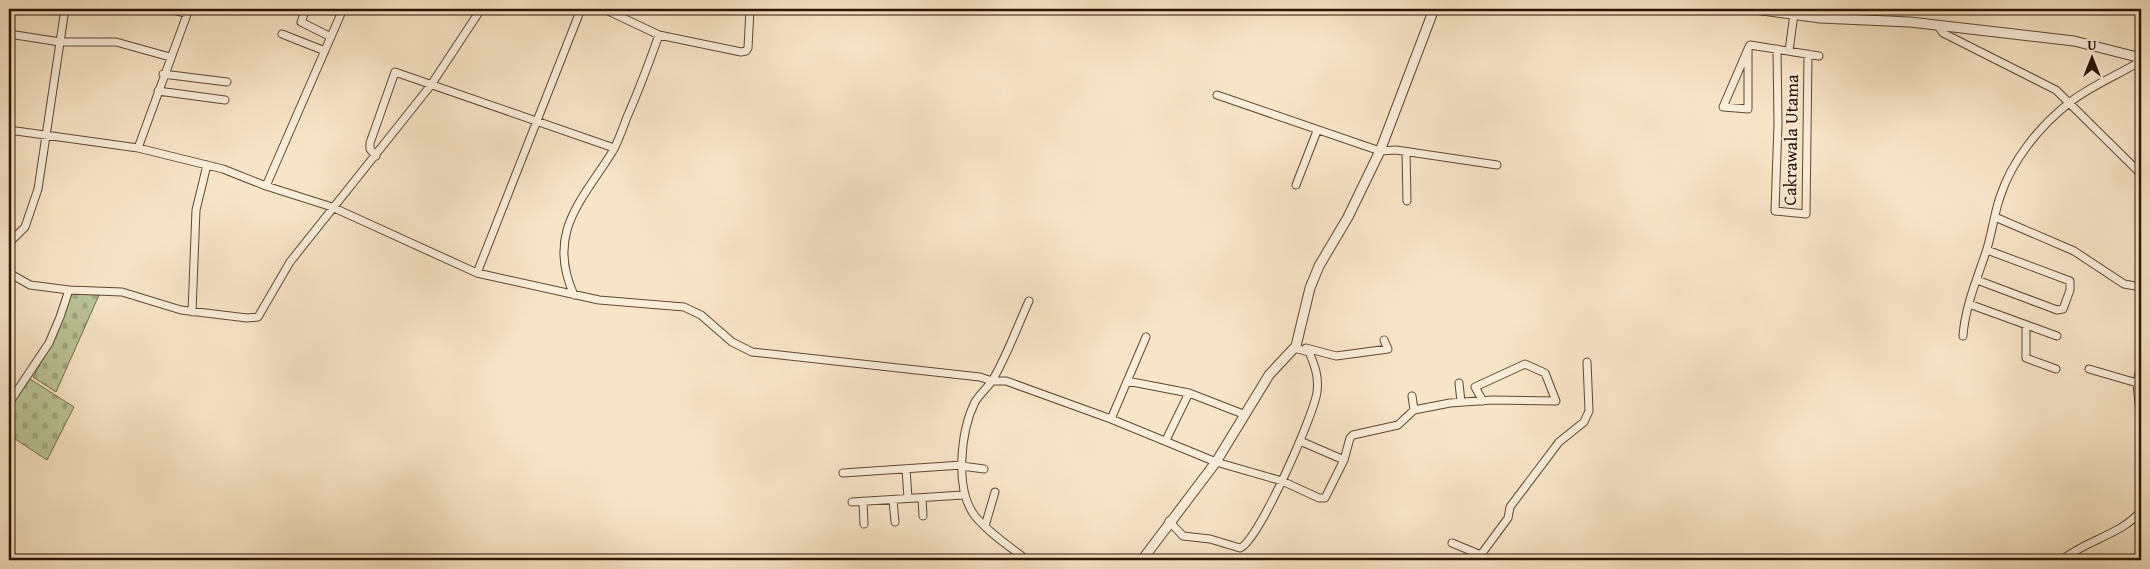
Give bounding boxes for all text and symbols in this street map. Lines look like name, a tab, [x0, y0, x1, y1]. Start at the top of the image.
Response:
north arrow	[2068, 32, 2118, 82]
text: U	[2087, 35, 2097, 55]
street label: Cakrawala Utama	[1776, 74, 1805, 206]

